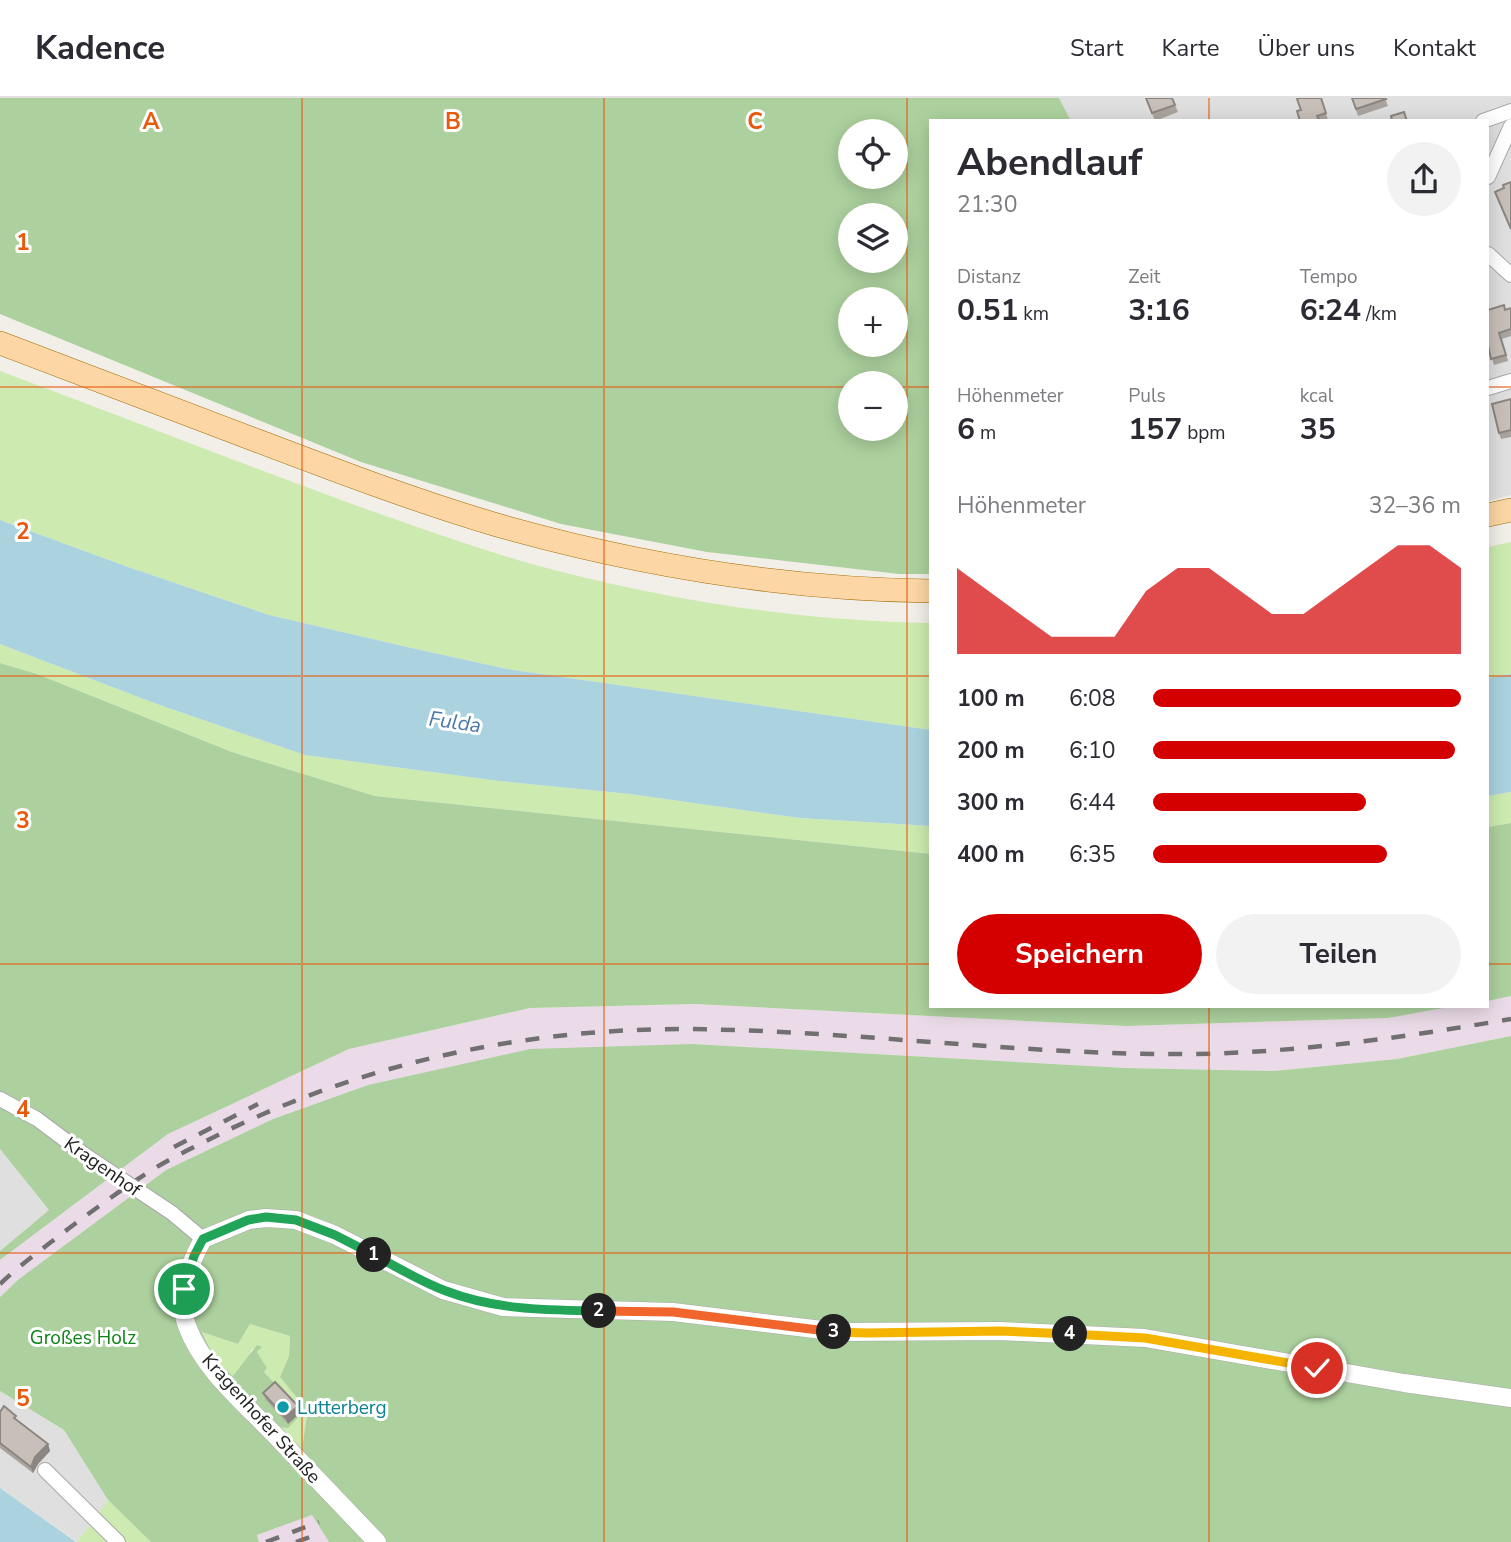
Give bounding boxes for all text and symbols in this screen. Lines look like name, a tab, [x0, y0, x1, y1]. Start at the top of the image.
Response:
text: Kadence	[35, 26, 165, 71]
text: Start	[1070, 32, 1123, 64]
text: Karte	[1161, 32, 1219, 64]
text: Über uns	[1257, 32, 1355, 64]
text: Kontakt	[1393, 32, 1476, 64]
text: A	[142, 106, 160, 137]
text: B	[445, 106, 461, 137]
text: C	[747, 106, 763, 137]
map controls	[838, 119, 908, 441]
button: locate	[838, 119, 908, 189]
text: Abendlauf	[957, 137, 1142, 188]
button: share	[1387, 142, 1461, 216]
text: 21:30	[957, 189, 1017, 220]
button: layers	[838, 203, 908, 273]
text: 1	[16, 227, 30, 258]
text: Distanz	[957, 264, 1021, 290]
text: Zeit	[1128, 264, 1160, 290]
text: Tempo	[1300, 264, 1358, 290]
button: +	[838, 287, 908, 357]
text: 0.51	[957, 290, 1018, 331]
text: 3:16	[1128, 290, 1190, 331]
text: 6:24	[1300, 290, 1361, 331]
text: km	[1018, 301, 1049, 327]
text: /km	[1361, 301, 1397, 327]
button: −	[838, 371, 908, 441]
text: Höhenmeter	[957, 383, 1064, 409]
text: Puls	[1128, 383, 1166, 409]
text: kcal	[1300, 383, 1333, 409]
text: 6	[957, 409, 975, 450]
text: 157	[1128, 409, 1182, 450]
text: 35	[1300, 409, 1336, 450]
text: m	[975, 420, 996, 446]
text: bpm	[1182, 420, 1226, 446]
text: Höhenmeter	[957, 490, 1086, 521]
text: 32–36 m	[1369, 490, 1461, 521]
text: 2	[16, 516, 30, 547]
text: 100 m	[957, 683, 1025, 714]
text: 6:08	[1069, 683, 1116, 714]
water label: Fulda	[427, 704, 483, 740]
text: 200 m	[957, 735, 1025, 766]
text: 6:10	[1069, 735, 1116, 766]
text: 300 m	[957, 787, 1025, 818]
text: 6:44	[1069, 787, 1116, 818]
text: 3	[16, 805, 30, 836]
text: 400 m	[957, 839, 1025, 870]
text: 6:35	[1069, 839, 1116, 870]
button: Speichern	[957, 914, 1202, 994]
button: Teilen	[1216, 914, 1461, 994]
text: 4	[16, 1094, 30, 1125]
street label: Kragenhof	[59, 1131, 147, 1203]
pin: 1	[356, 1238, 392, 1272]
text: 1	[368, 1241, 379, 1267]
pin	[154, 1259, 214, 1319]
icon: arrive	[165, 1270, 203, 1308]
pin: 2	[582, 1294, 616, 1328]
text: 2	[593, 1297, 604, 1323]
pin: 3	[816, 1314, 852, 1350]
pin: 4	[1052, 1316, 1088, 1352]
text: 3	[828, 1318, 839, 1344]
text: 4	[1064, 1320, 1075, 1346]
park label: Großes Holz	[30, 1325, 136, 1351]
pin	[1287, 1338, 1347, 1398]
street label: Kragenhofer Straße	[196, 1348, 327, 1489]
icon: check	[1298, 1349, 1336, 1387]
text: 5	[16, 1383, 30, 1414]
place label: Lutterberg	[297, 1395, 387, 1421]
marker: Lutterberg	[275, 1399, 291, 1415]

